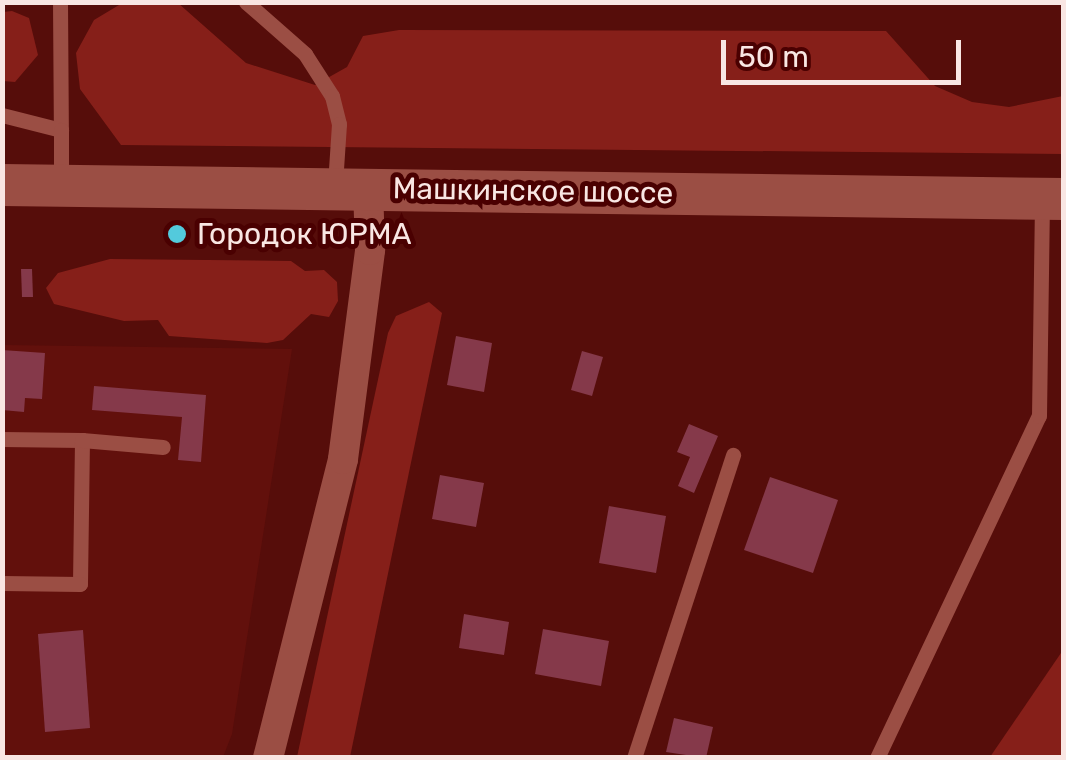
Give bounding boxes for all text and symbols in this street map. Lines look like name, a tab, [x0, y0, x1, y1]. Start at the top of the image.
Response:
scale bar	[726, 20, 966, 82]
text: 50 m	[738, 39, 809, 75]
street label: Машкинское шоссе	[392, 171, 674, 211]
place label: Городок ЮРМА	[197, 216, 412, 252]
marker: Городок ЮРМА	[166, 223, 188, 245]

